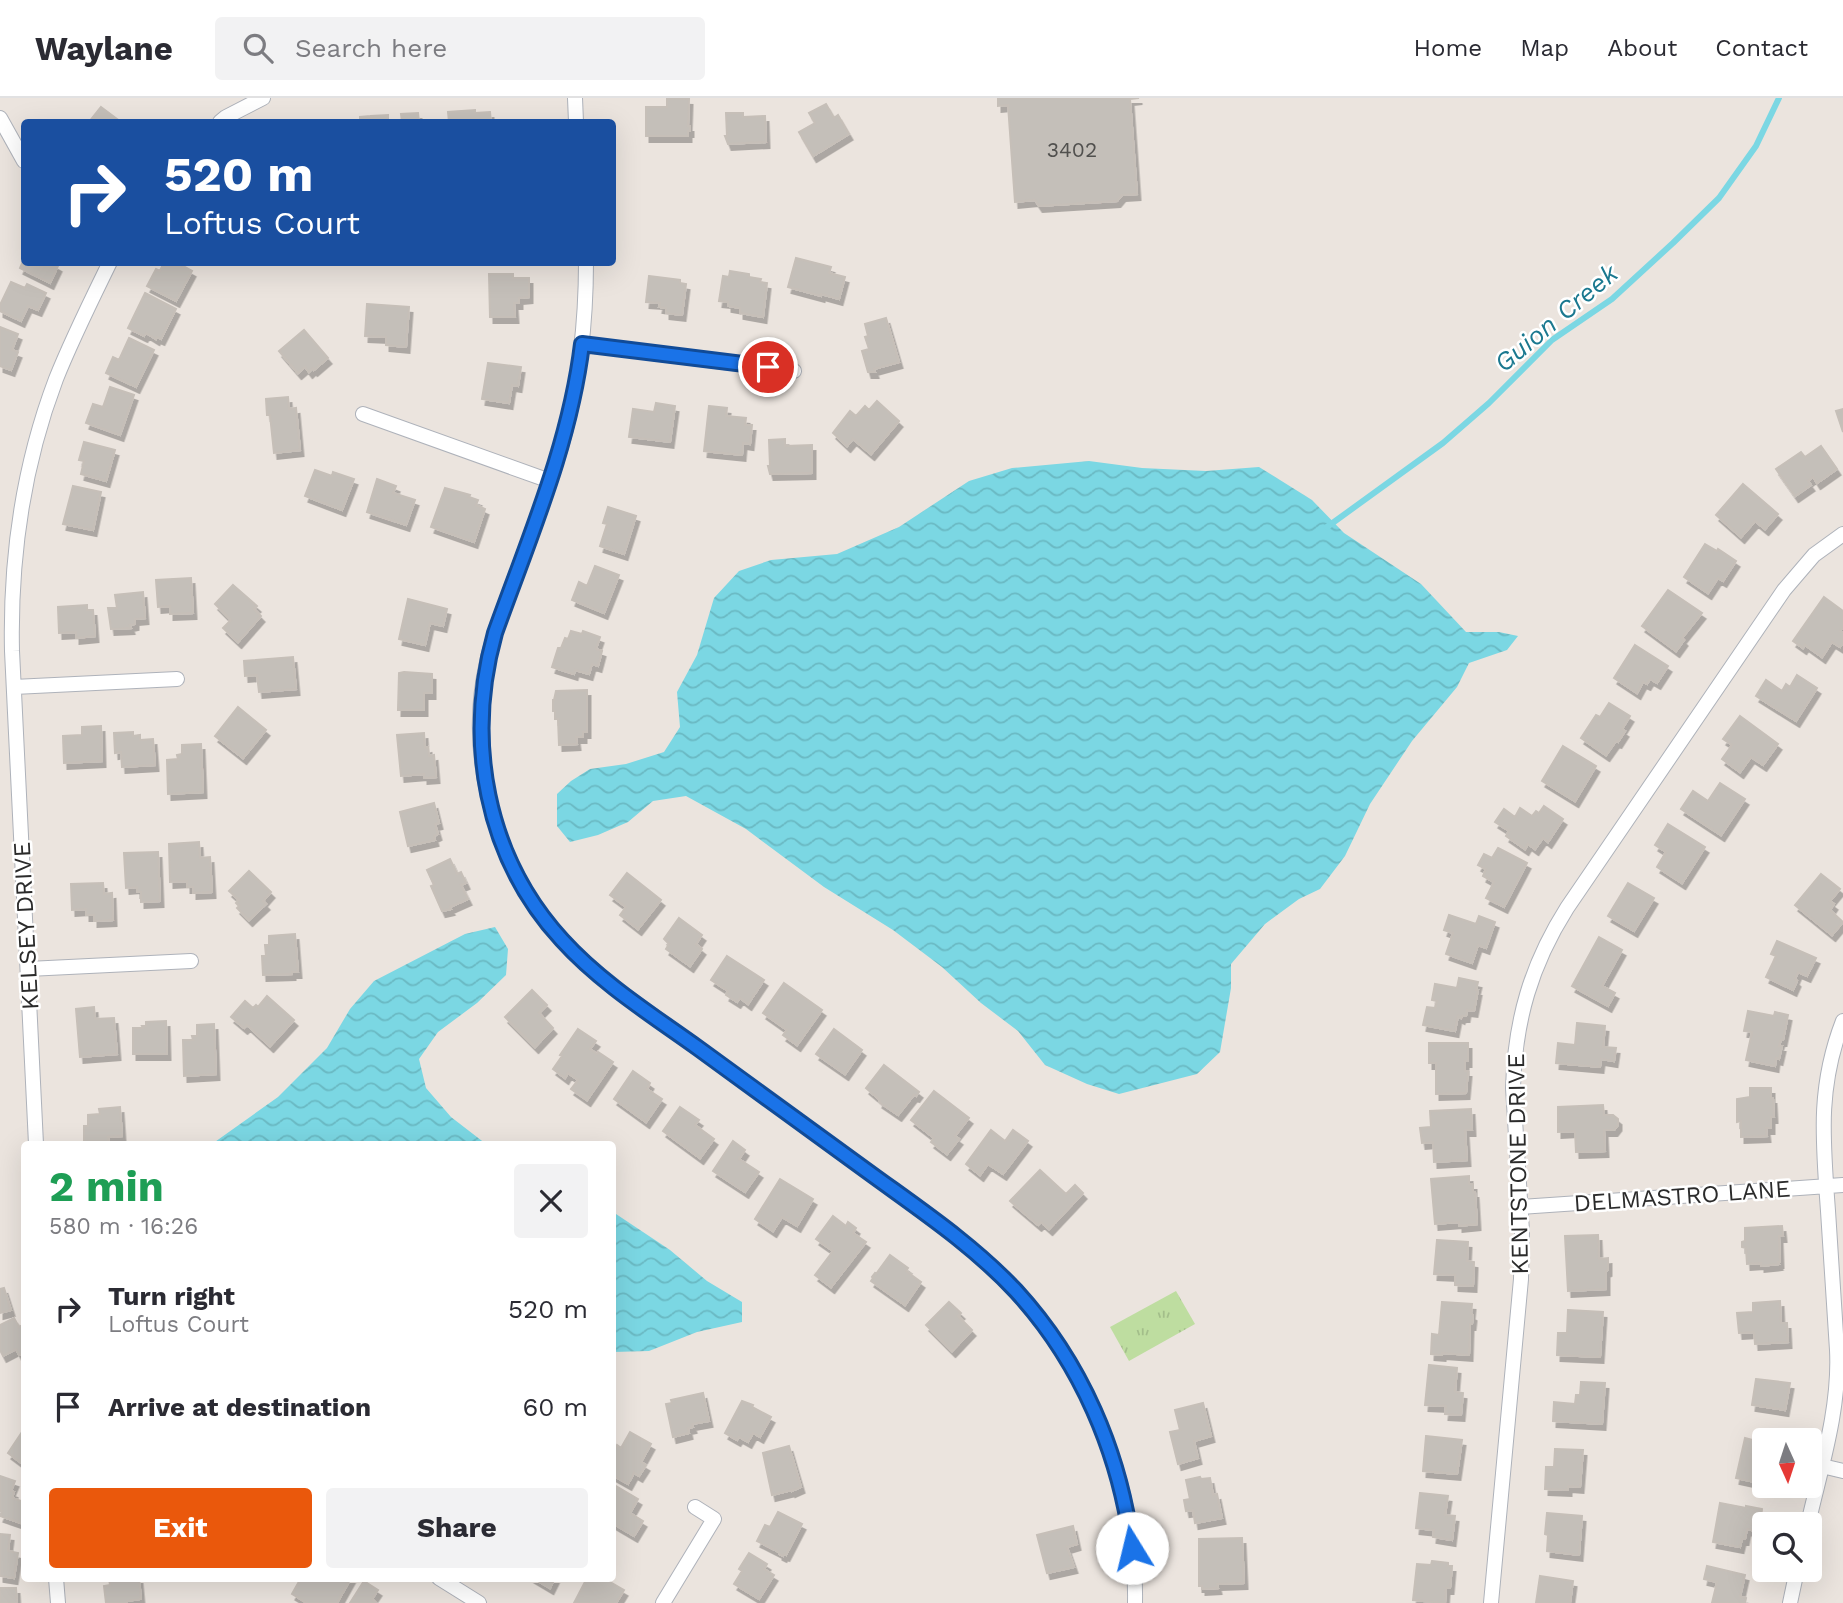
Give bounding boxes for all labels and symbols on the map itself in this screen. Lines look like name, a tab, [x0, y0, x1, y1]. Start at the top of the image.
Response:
house number: 3402	[1047, 137, 1097, 162]
water label: Guion Creek	[1488, 257, 1624, 378]
pin	[738, 337, 798, 397]
street label: KELSEY DRIVE	[8, 841, 44, 1011]
street label: KENTSTONE DRIVE	[1502, 1053, 1534, 1275]
street label: DELMASTRO LANE	[1573, 1174, 1791, 1218]
north arrow	[1752, 1428, 1822, 1498]
position arrow	[1095, 1511, 1169, 1585]

